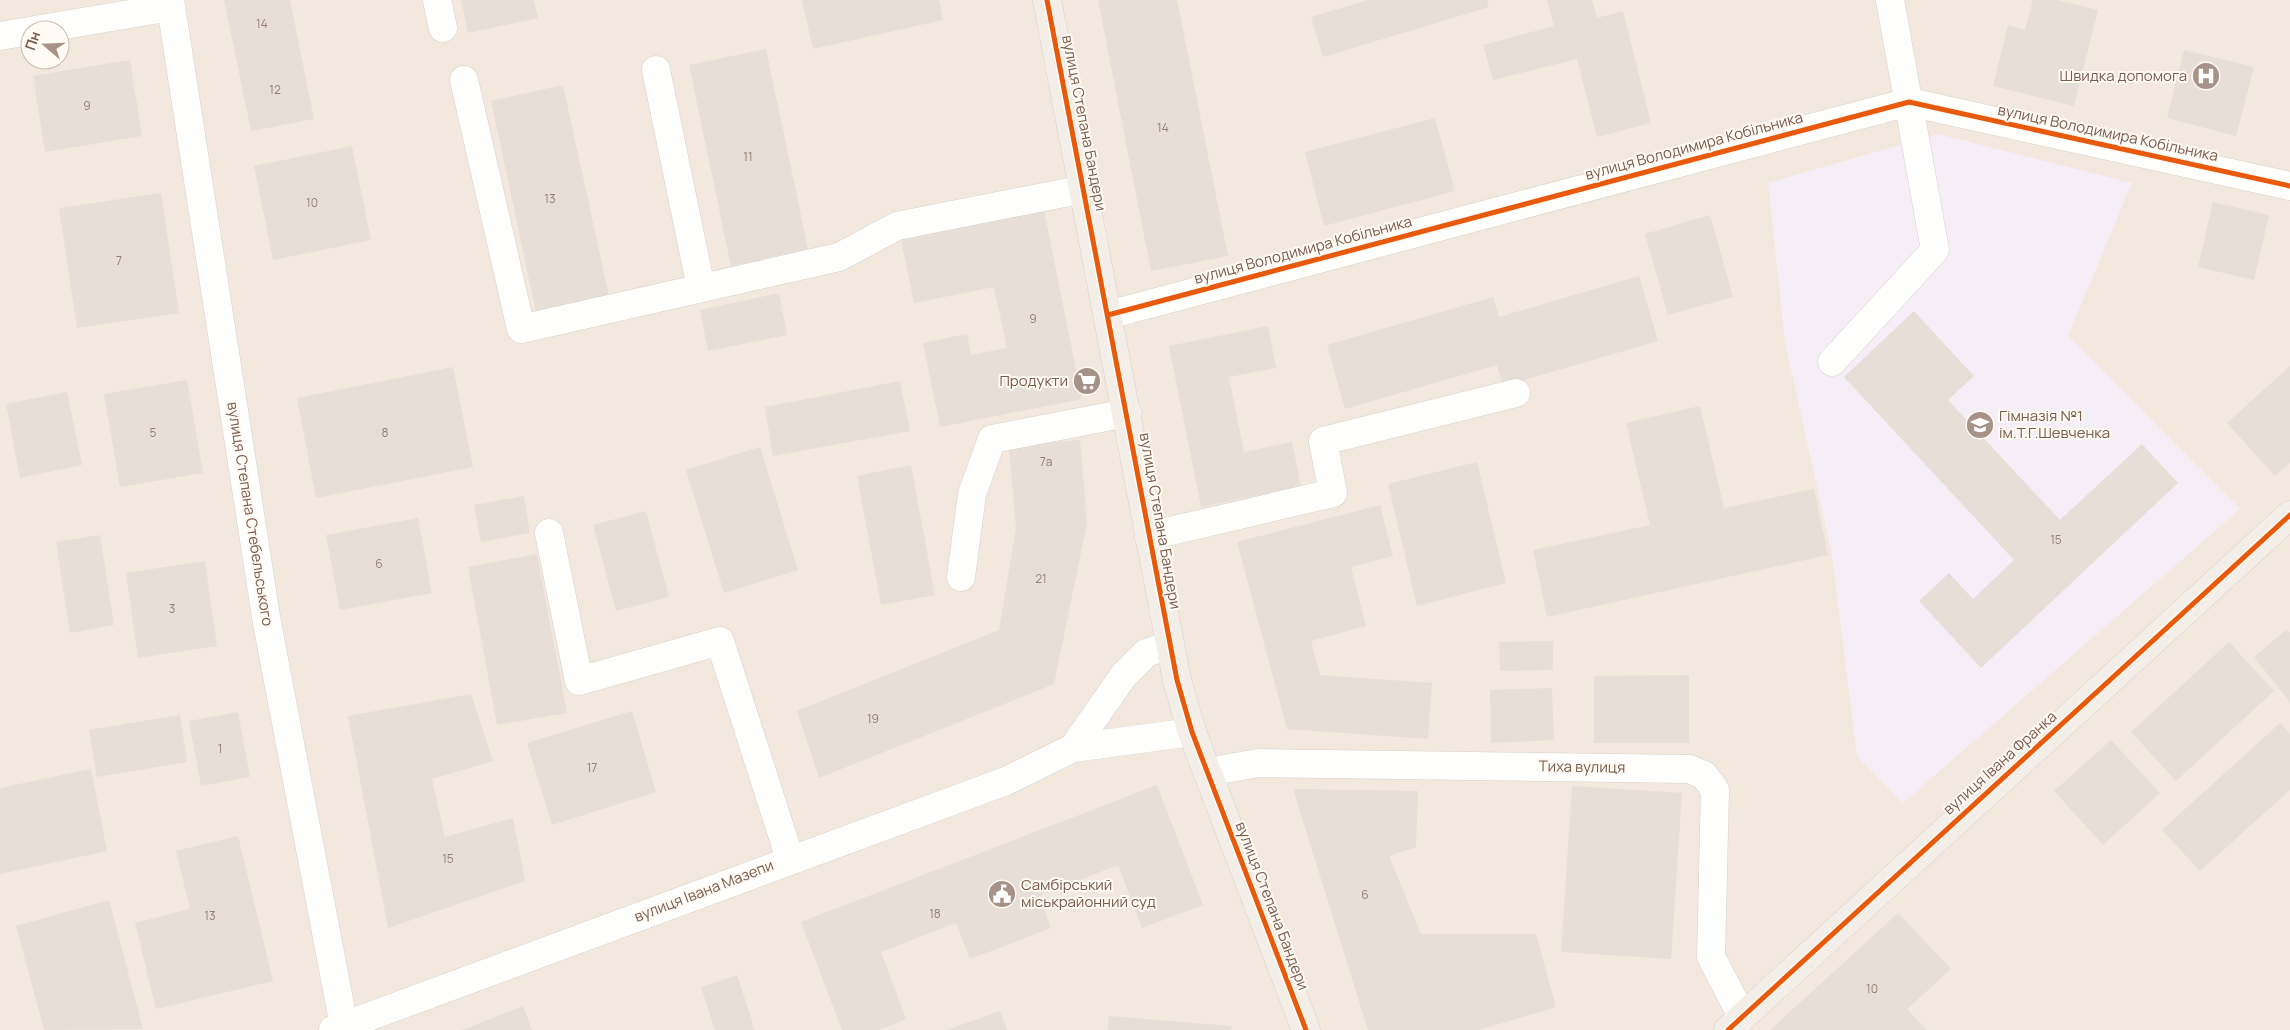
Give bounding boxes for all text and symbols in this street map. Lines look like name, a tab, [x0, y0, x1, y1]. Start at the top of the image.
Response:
house number: 14	[256, 15, 268, 32]
north arrow	[20, 20, 70, 70]
text: Пн	[20, 29, 44, 53]
street label: вулиця Степана Бандери	[1057, 33, 1112, 213]
hospital icon: Швидка допомога	[2191, 61, 2221, 91]
place label: Швидка допомога	[2060, 65, 2187, 86]
house number: 12	[269, 81, 281, 98]
house number: 9	[83, 97, 91, 114]
street label: вулиця Володимира Кобільника	[1996, 99, 2220, 166]
street label: вулиця Володимира Кобільника	[1583, 106, 1805, 185]
house number: 14	[1157, 119, 1169, 136]
house number: 11	[743, 148, 753, 165]
house number: 13	[544, 190, 556, 207]
house number: 10	[306, 194, 318, 211]
street label: вулиця Володимира Кобільника	[1192, 210, 1414, 289]
house number: 7	[116, 252, 122, 269]
house number: 9	[1029, 310, 1037, 327]
supermarket icon: Продукти	[1072, 366, 1102, 396]
place label: Продукти	[999, 370, 1068, 391]
street label: вулиця Степана Стебельського	[222, 400, 279, 628]
place label: Гімназія №1 ім.Т.Г.Шевченка	[1999, 405, 2110, 443]
school or university icon: Гімназія №1 ім.Т.Г.Шевченка	[1965, 410, 1995, 440]
house number: 5	[150, 424, 157, 441]
house number: 8	[382, 424, 389, 441]
street label: вулиця Степана Бандери	[1135, 431, 1186, 611]
house number: 7а	[1040, 453, 1052, 470]
house number: 15	[2050, 531, 2062, 548]
house number: 6	[375, 555, 383, 572]
house number: 21	[1035, 570, 1047, 587]
house number: 3	[169, 600, 175, 617]
street label: вулиця Івана Франка	[1938, 706, 2061, 819]
house number: 19	[867, 710, 879, 727]
house number: 1	[218, 740, 222, 757]
street label: Тиха вулиця	[1538, 755, 1626, 778]
house number: 17	[587, 759, 597, 776]
street label: вулиця Степана Бандери	[1231, 819, 1314, 993]
house number: 15	[442, 850, 454, 867]
street label: вулиця Івана Мазепи	[631, 854, 777, 927]
place label: Самбірський міськрайонний суд	[1021, 874, 1156, 912]
public building icon: Самбірський міськрайонний суд	[987, 879, 1017, 909]
house number: 6	[1361, 886, 1369, 903]
house number: 18	[929, 905, 941, 922]
house number: 13	[204, 907, 216, 924]
house number: 10	[1866, 980, 1878, 997]

